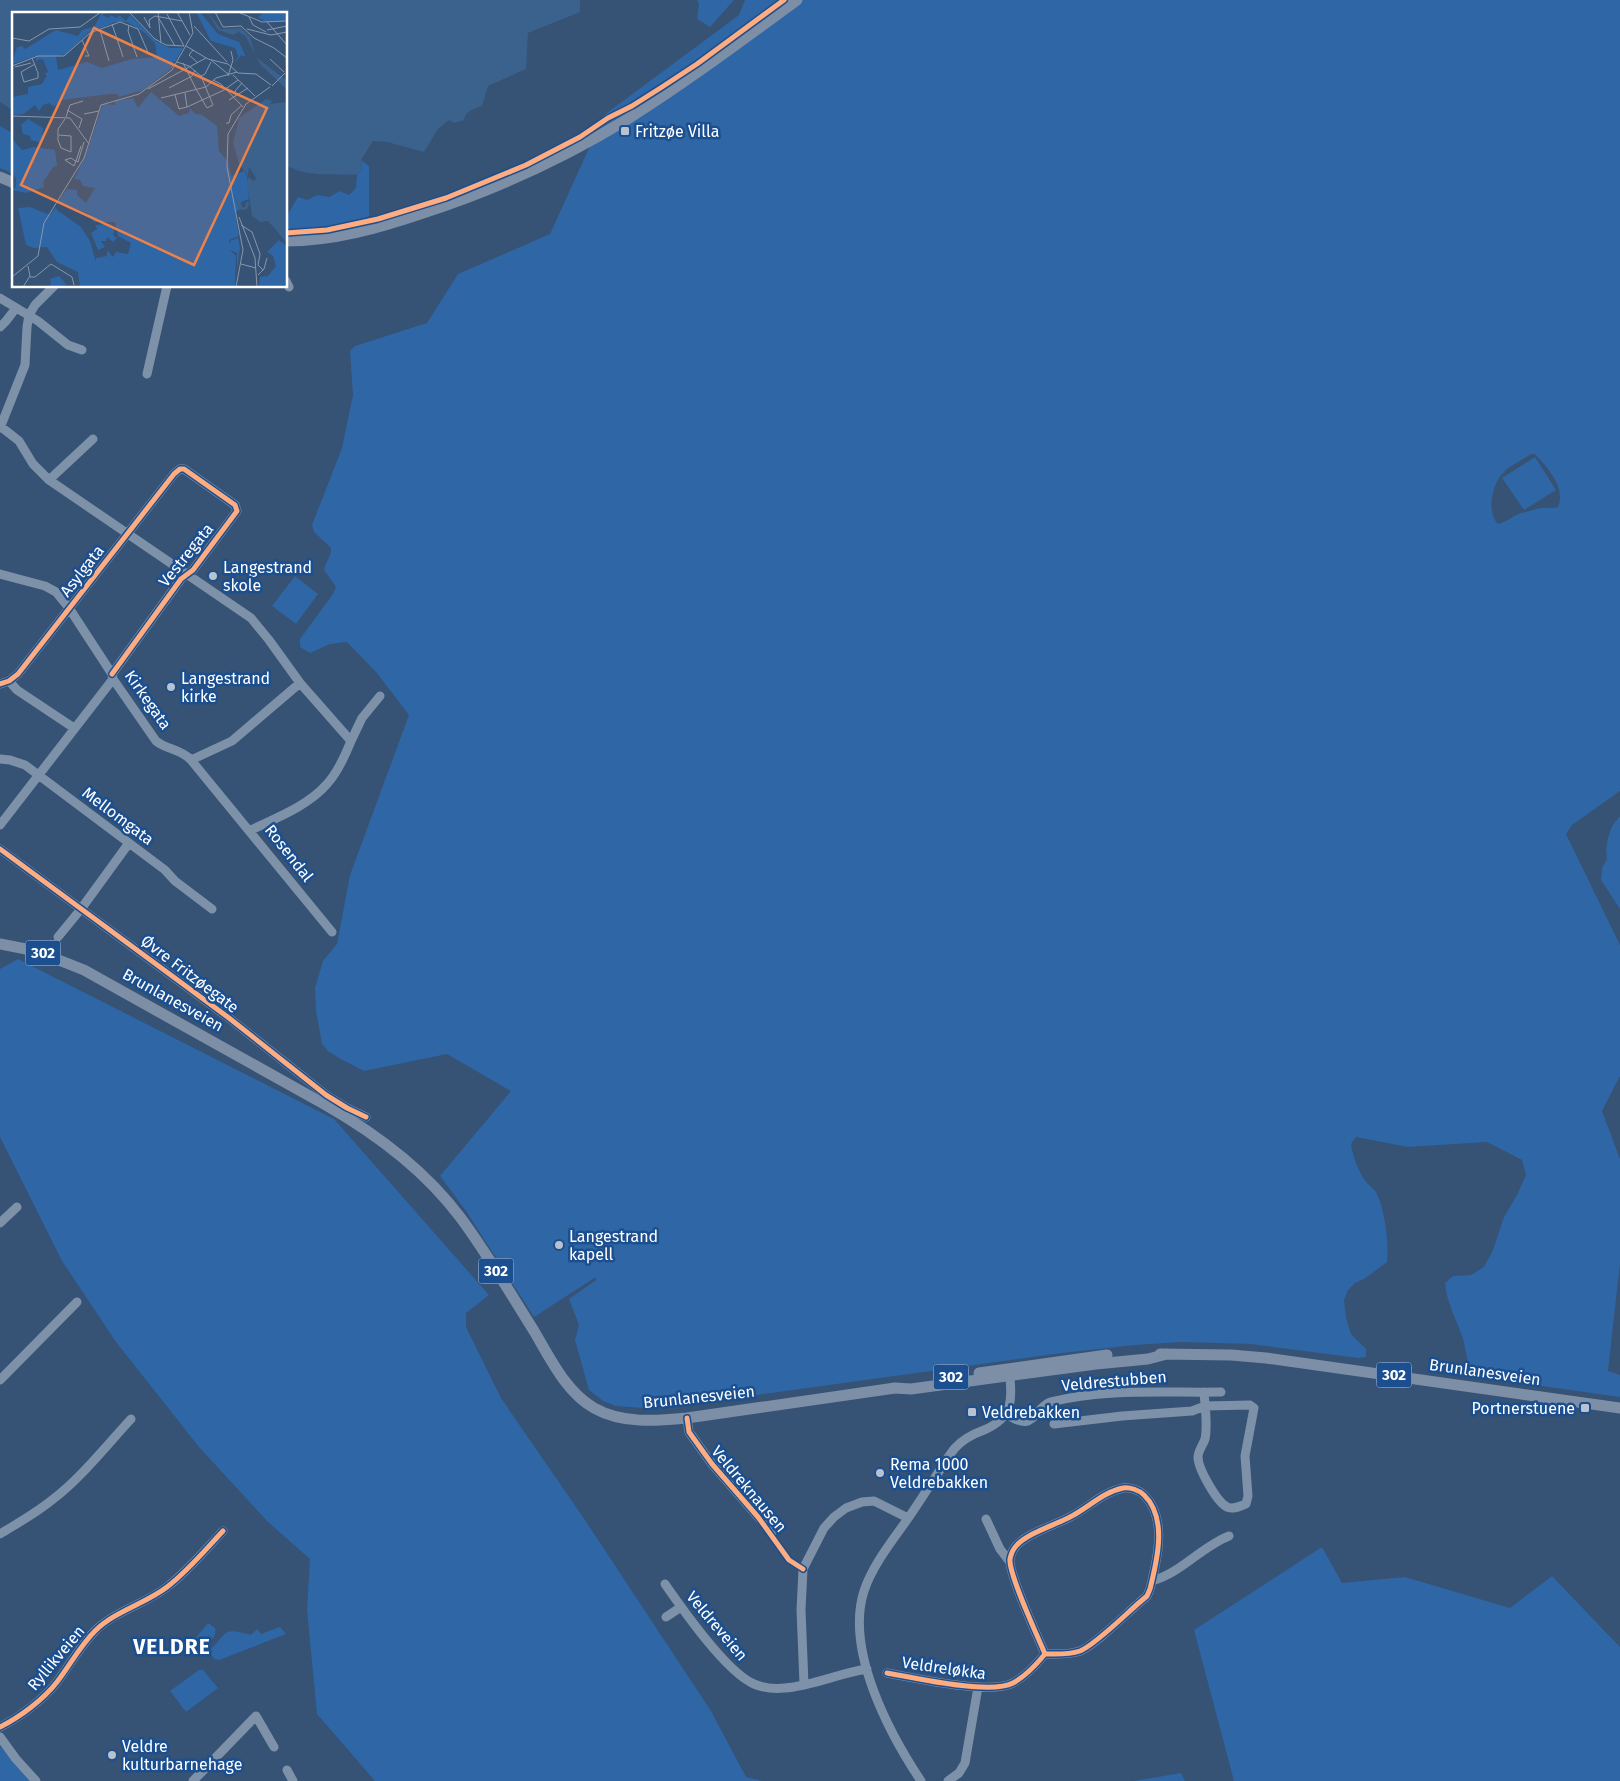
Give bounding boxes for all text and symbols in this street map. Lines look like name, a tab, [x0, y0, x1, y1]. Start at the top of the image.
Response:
inset map	[12, 12, 288, 288]
place label: Fritzøe Villa	[635, 122, 719, 141]
marker: Fritzøe Villa	[619, 125, 631, 137]
street label: Vestregata	[155, 520, 217, 590]
street label: Asylgata	[56, 541, 108, 601]
place label: Langestrand skole	[223, 558, 312, 595]
marker: Langestrand skole	[207, 570, 219, 582]
street label: Kirkegata	[121, 667, 175, 733]
place label: Langestrand kirke	[181, 669, 270, 706]
marker: Langestrand kirke	[165, 681, 177, 693]
street label: Mellomgata	[78, 783, 158, 849]
street label: Rosendal	[261, 821, 317, 886]
street label: Øvre Fritzøegate	[137, 931, 243, 1017]
road number: 302	[26, 940, 60, 966]
street label: Brunlanesveien	[119, 964, 227, 1036]
place label: Langestrand kapell	[569, 1227, 658, 1264]
marker: Langestrand kapell	[553, 1239, 565, 1251]
road number: 302	[478, 1258, 514, 1284]
street label: Brunlanesveien	[1428, 1355, 1542, 1389]
road number: 302	[1376, 1362, 1412, 1388]
road number: 302	[934, 1364, 968, 1390]
street label: Veldrestubben	[1061, 1367, 1167, 1395]
street label: Brunlanesveien	[642, 1382, 756, 1412]
place label: Portnerstuene	[1471, 1399, 1575, 1418]
marker: Portnerstuene	[1579, 1402, 1591, 1414]
place label: Veldrebakken	[982, 1403, 1080, 1422]
marker: Veldrebakken	[966, 1406, 978, 1418]
street label: Veldreknausen	[707, 1442, 791, 1536]
place label: Rema 1000 Veldrebakken	[890, 1455, 988, 1492]
marker: Rema 1000 Veldrebakken	[874, 1467, 886, 1479]
street label: Veldreveien	[682, 1587, 752, 1665]
street label: Ryllikveien	[23, 1622, 89, 1694]
district label: VELDRE	[132, 1634, 211, 1660]
street label: Veldreløkka	[901, 1653, 987, 1683]
place label: Veldre kulturbarnehage	[122, 1737, 242, 1774]
marker: Veldre kulturbarnehage	[106, 1749, 118, 1761]

